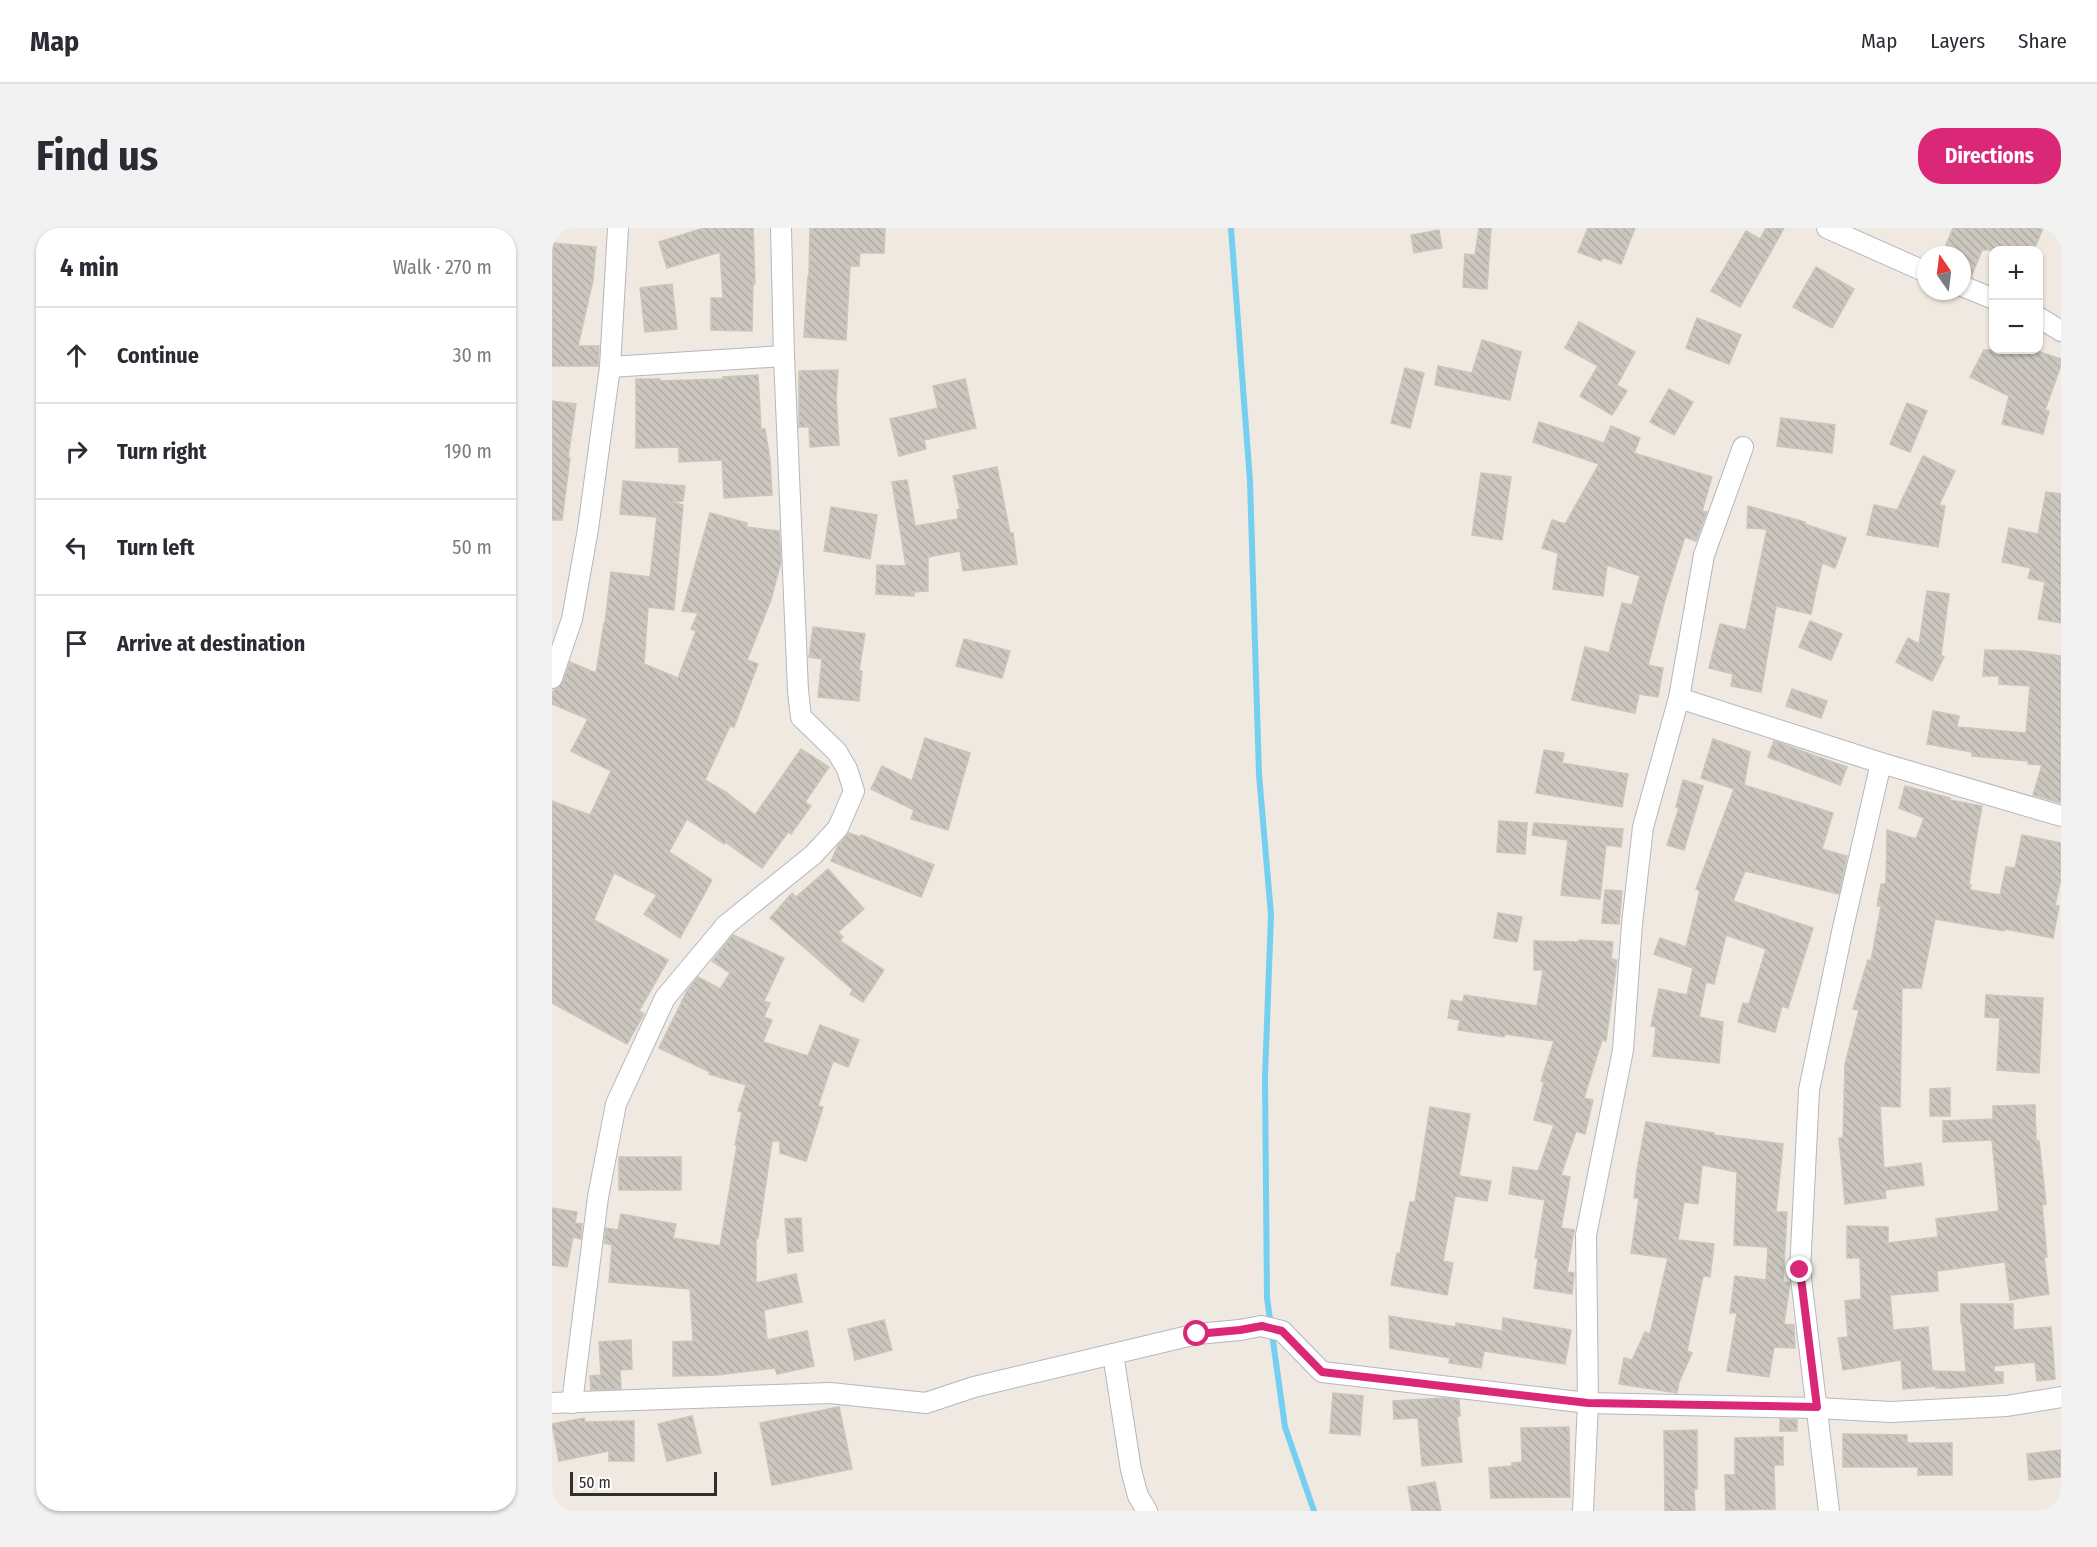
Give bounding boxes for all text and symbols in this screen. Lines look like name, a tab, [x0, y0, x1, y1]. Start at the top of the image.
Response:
text: Map	[30, 25, 79, 58]
text: Map	[1861, 28, 1897, 54]
text: Layers	[1930, 28, 1985, 54]
text: Share	[2018, 28, 2067, 54]
button: Directions	[1918, 128, 2061, 184]
text: Find us	[36, 131, 158, 181]
north arrow	[1917, 246, 1971, 300]
map controls	[1989, 246, 2043, 354]
button: +	[1989, 246, 2043, 300]
text: 4 min	[60, 252, 119, 283]
text: Walk · 270 m	[393, 255, 492, 279]
button: −	[1989, 300, 2043, 354]
icon: ahead	[60, 339, 93, 372]
text: Continue	[117, 342, 199, 369]
text: 30 m	[452, 343, 492, 367]
icon: right	[60, 435, 93, 468]
text: Turn right	[117, 438, 206, 465]
text: 190 m	[444, 439, 492, 463]
icon: left	[60, 531, 93, 564]
text: Turn left	[117, 534, 195, 561]
text: 50 m	[452, 535, 492, 559]
icon: arrive	[60, 627, 93, 660]
text: Arrive at destination	[117, 630, 305, 657]
route end	[1786, 1256, 1812, 1282]
route start	[1183, 1320, 1209, 1346]
scale bar	[570, 1469, 717, 1496]
text: 50 m	[579, 1473, 611, 1492]

